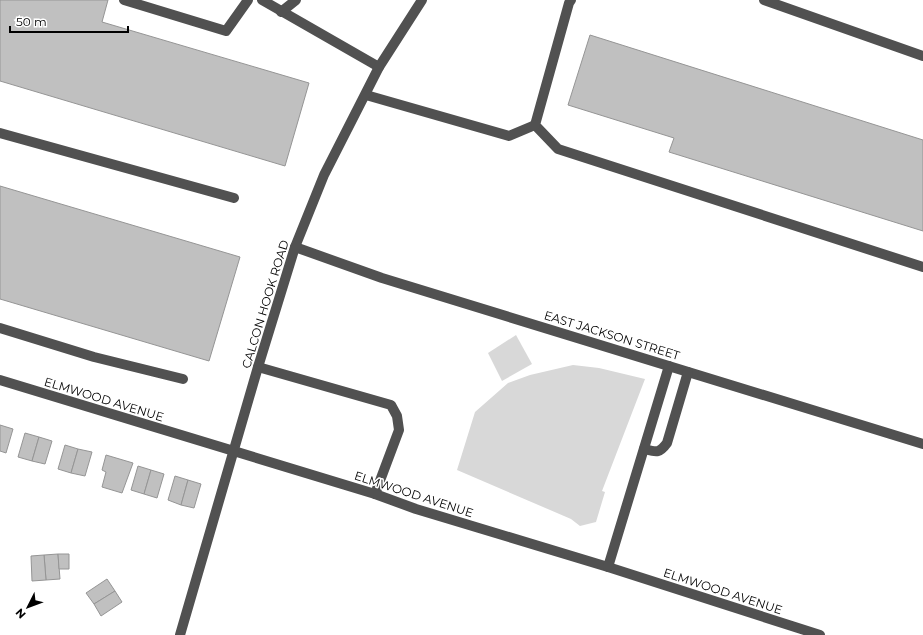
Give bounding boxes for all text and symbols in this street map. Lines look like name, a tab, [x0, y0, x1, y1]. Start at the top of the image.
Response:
scale bar	[10, 8, 128, 34]
text: 50 m	[16, 14, 47, 29]
street label: CALCON HOOK ROAD	[238, 238, 292, 370]
street label: EAST JACKSON STREET	[542, 307, 682, 363]
street label: ELMWOOD AVENUE	[42, 374, 166, 424]
street label: ELMWOOD AVENUE	[353, 468, 475, 520]
street label: ELMWOOD AVENUE	[662, 565, 784, 617]
north arrow	[8, 587, 48, 627]
text: N	[12, 606, 29, 622]

